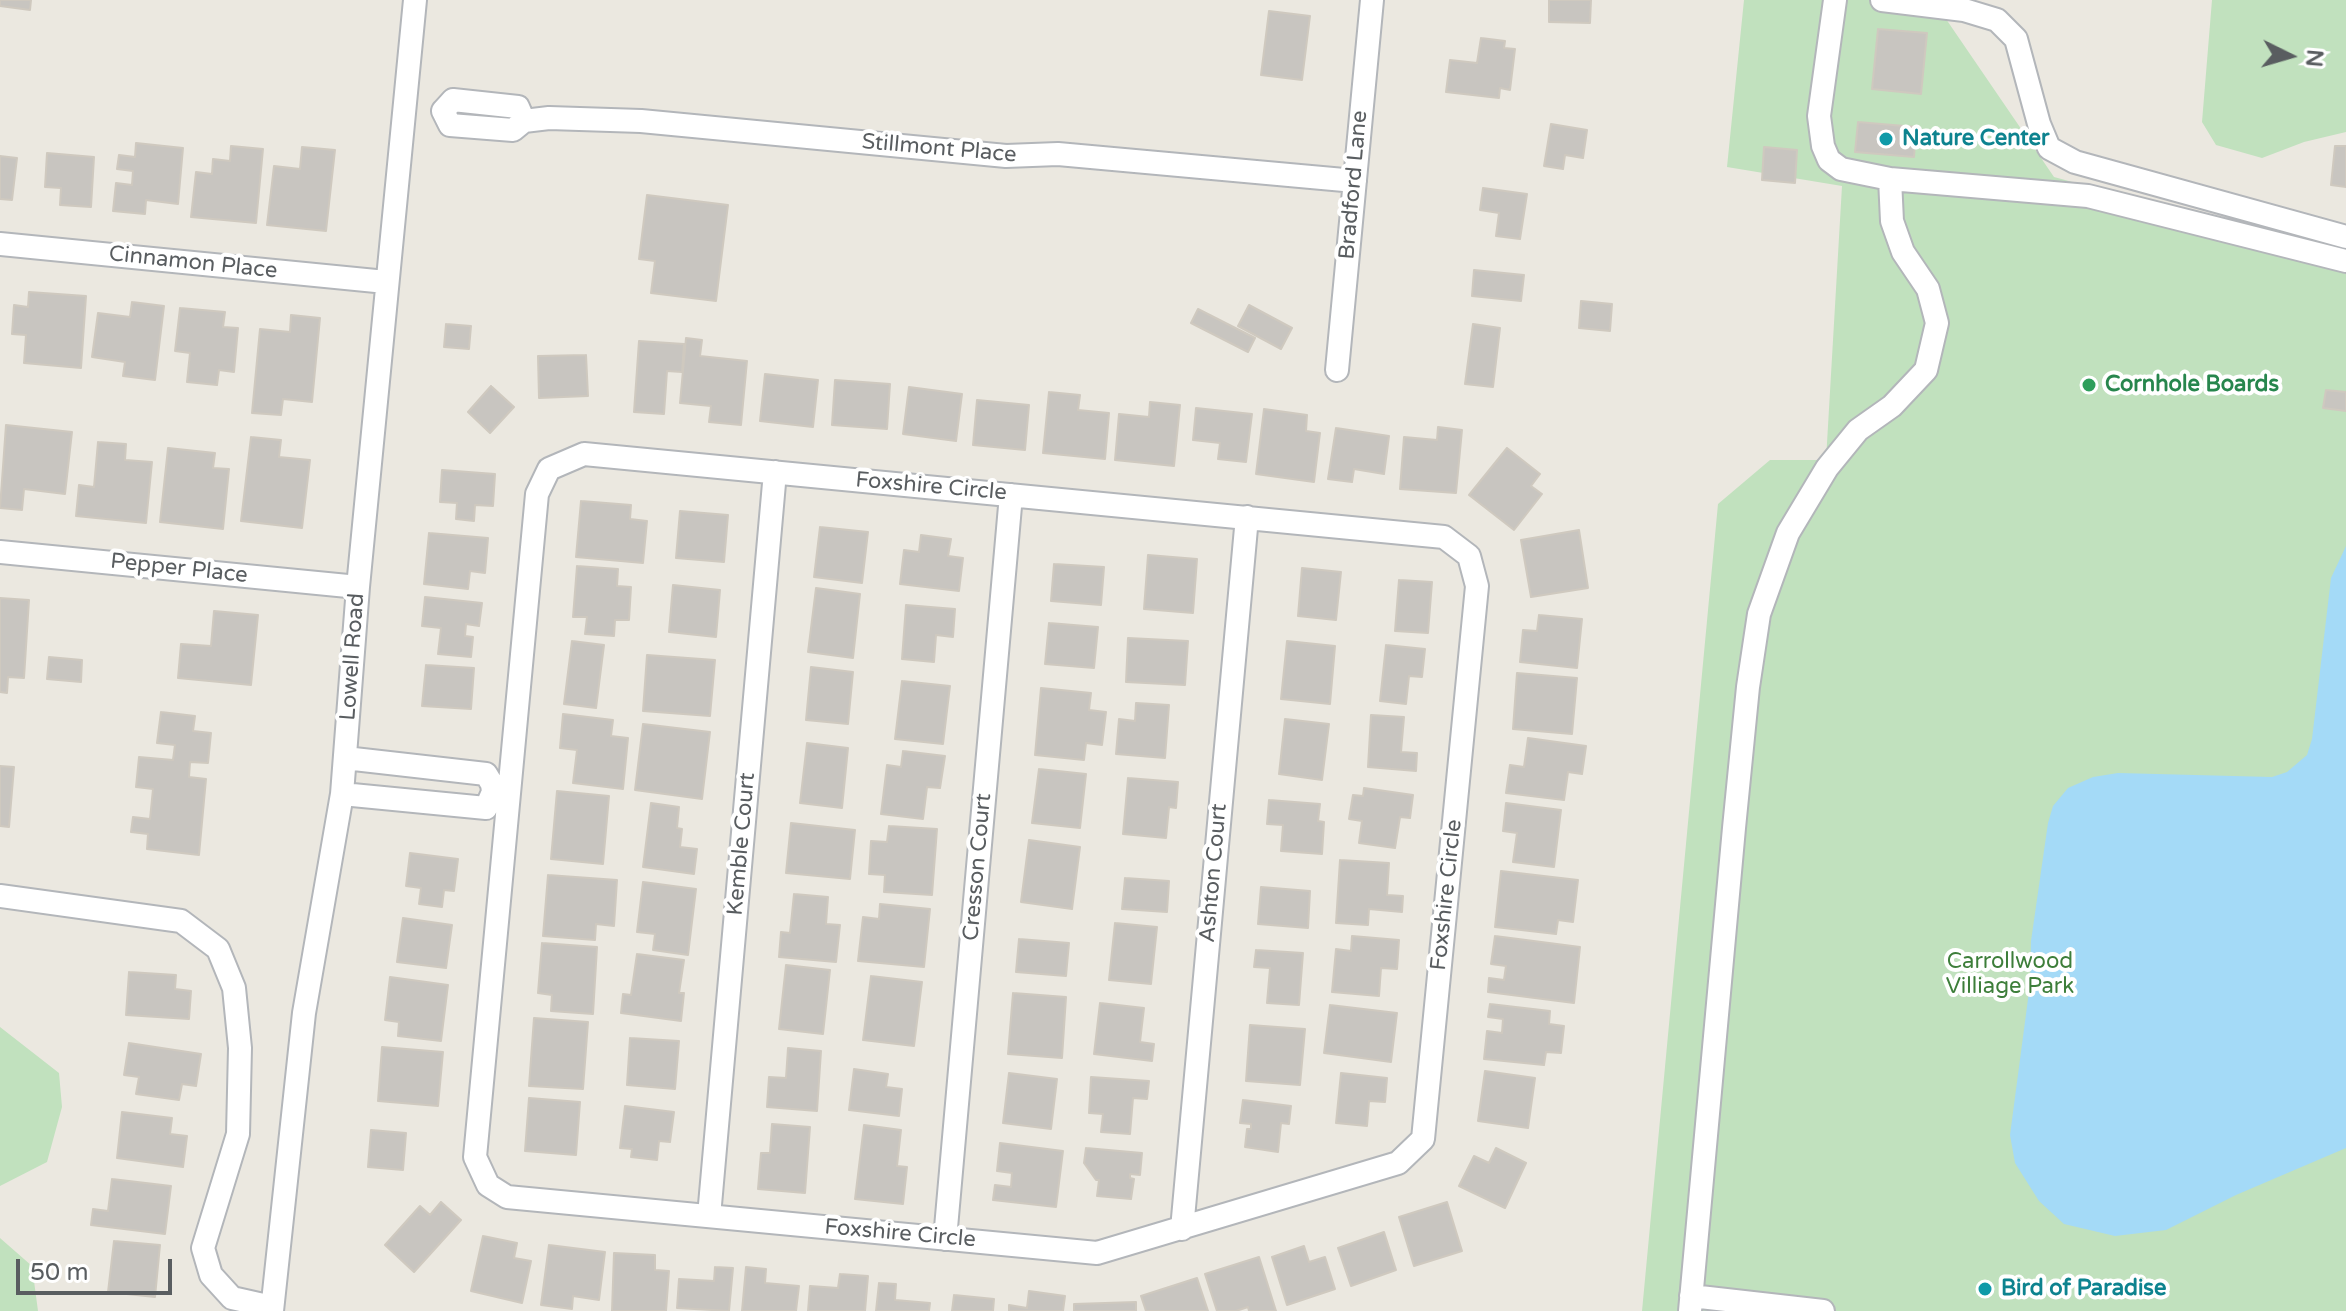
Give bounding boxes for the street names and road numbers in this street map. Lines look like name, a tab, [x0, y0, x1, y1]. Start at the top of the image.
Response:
street label: Bradford Lane	[1334, 109, 1374, 261]
street label: Stillmont Place	[860, 129, 1018, 169]
street label: Cinnamon Place	[107, 241, 279, 285]
street label: Foxshire Circle	[854, 467, 1008, 507]
street label: Pepper Place	[109, 549, 249, 589]
street label: Lowell Road	[335, 592, 371, 722]
street label: Kemble Court	[723, 771, 761, 917]
street label: Cresson Court	[958, 792, 998, 942]
street label: Ashton Court	[1195, 802, 1233, 944]
street label: Foxshire Circle	[1426, 818, 1468, 972]
street label: Foxshire Circle	[823, 1214, 977, 1254]

